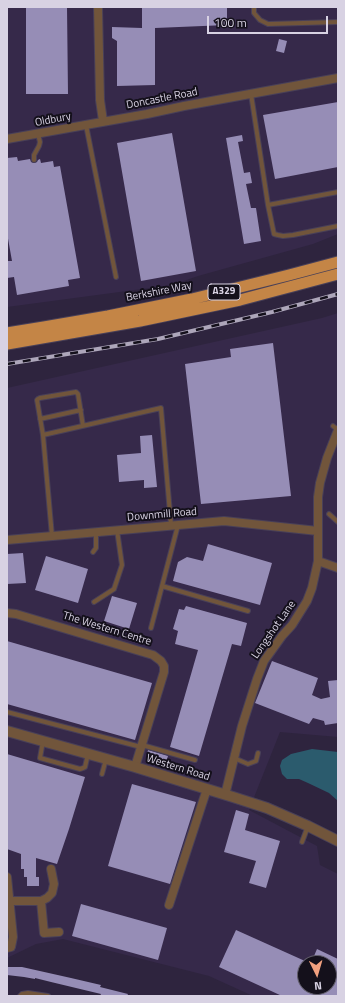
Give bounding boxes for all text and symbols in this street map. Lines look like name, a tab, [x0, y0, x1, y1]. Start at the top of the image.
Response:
scale bar	[209, 8, 330, 34]
text: 100 m	[214, 13, 247, 32]
street label: Doncastle Road	[125, 86, 199, 112]
street label: Oldbury	[34, 110, 72, 130]
street label: Berkshire Way	[125, 279, 193, 305]
road number: A329	[208, 284, 240, 300]
street label: Downmill Road	[127, 505, 197, 525]
street label: Longshot Lane	[249, 598, 299, 662]
street label: The Western Centre	[61, 609, 153, 649]
street label: Western Road	[145, 752, 211, 784]
north arrow	[297, 955, 337, 995]
text: N	[313, 978, 322, 994]

